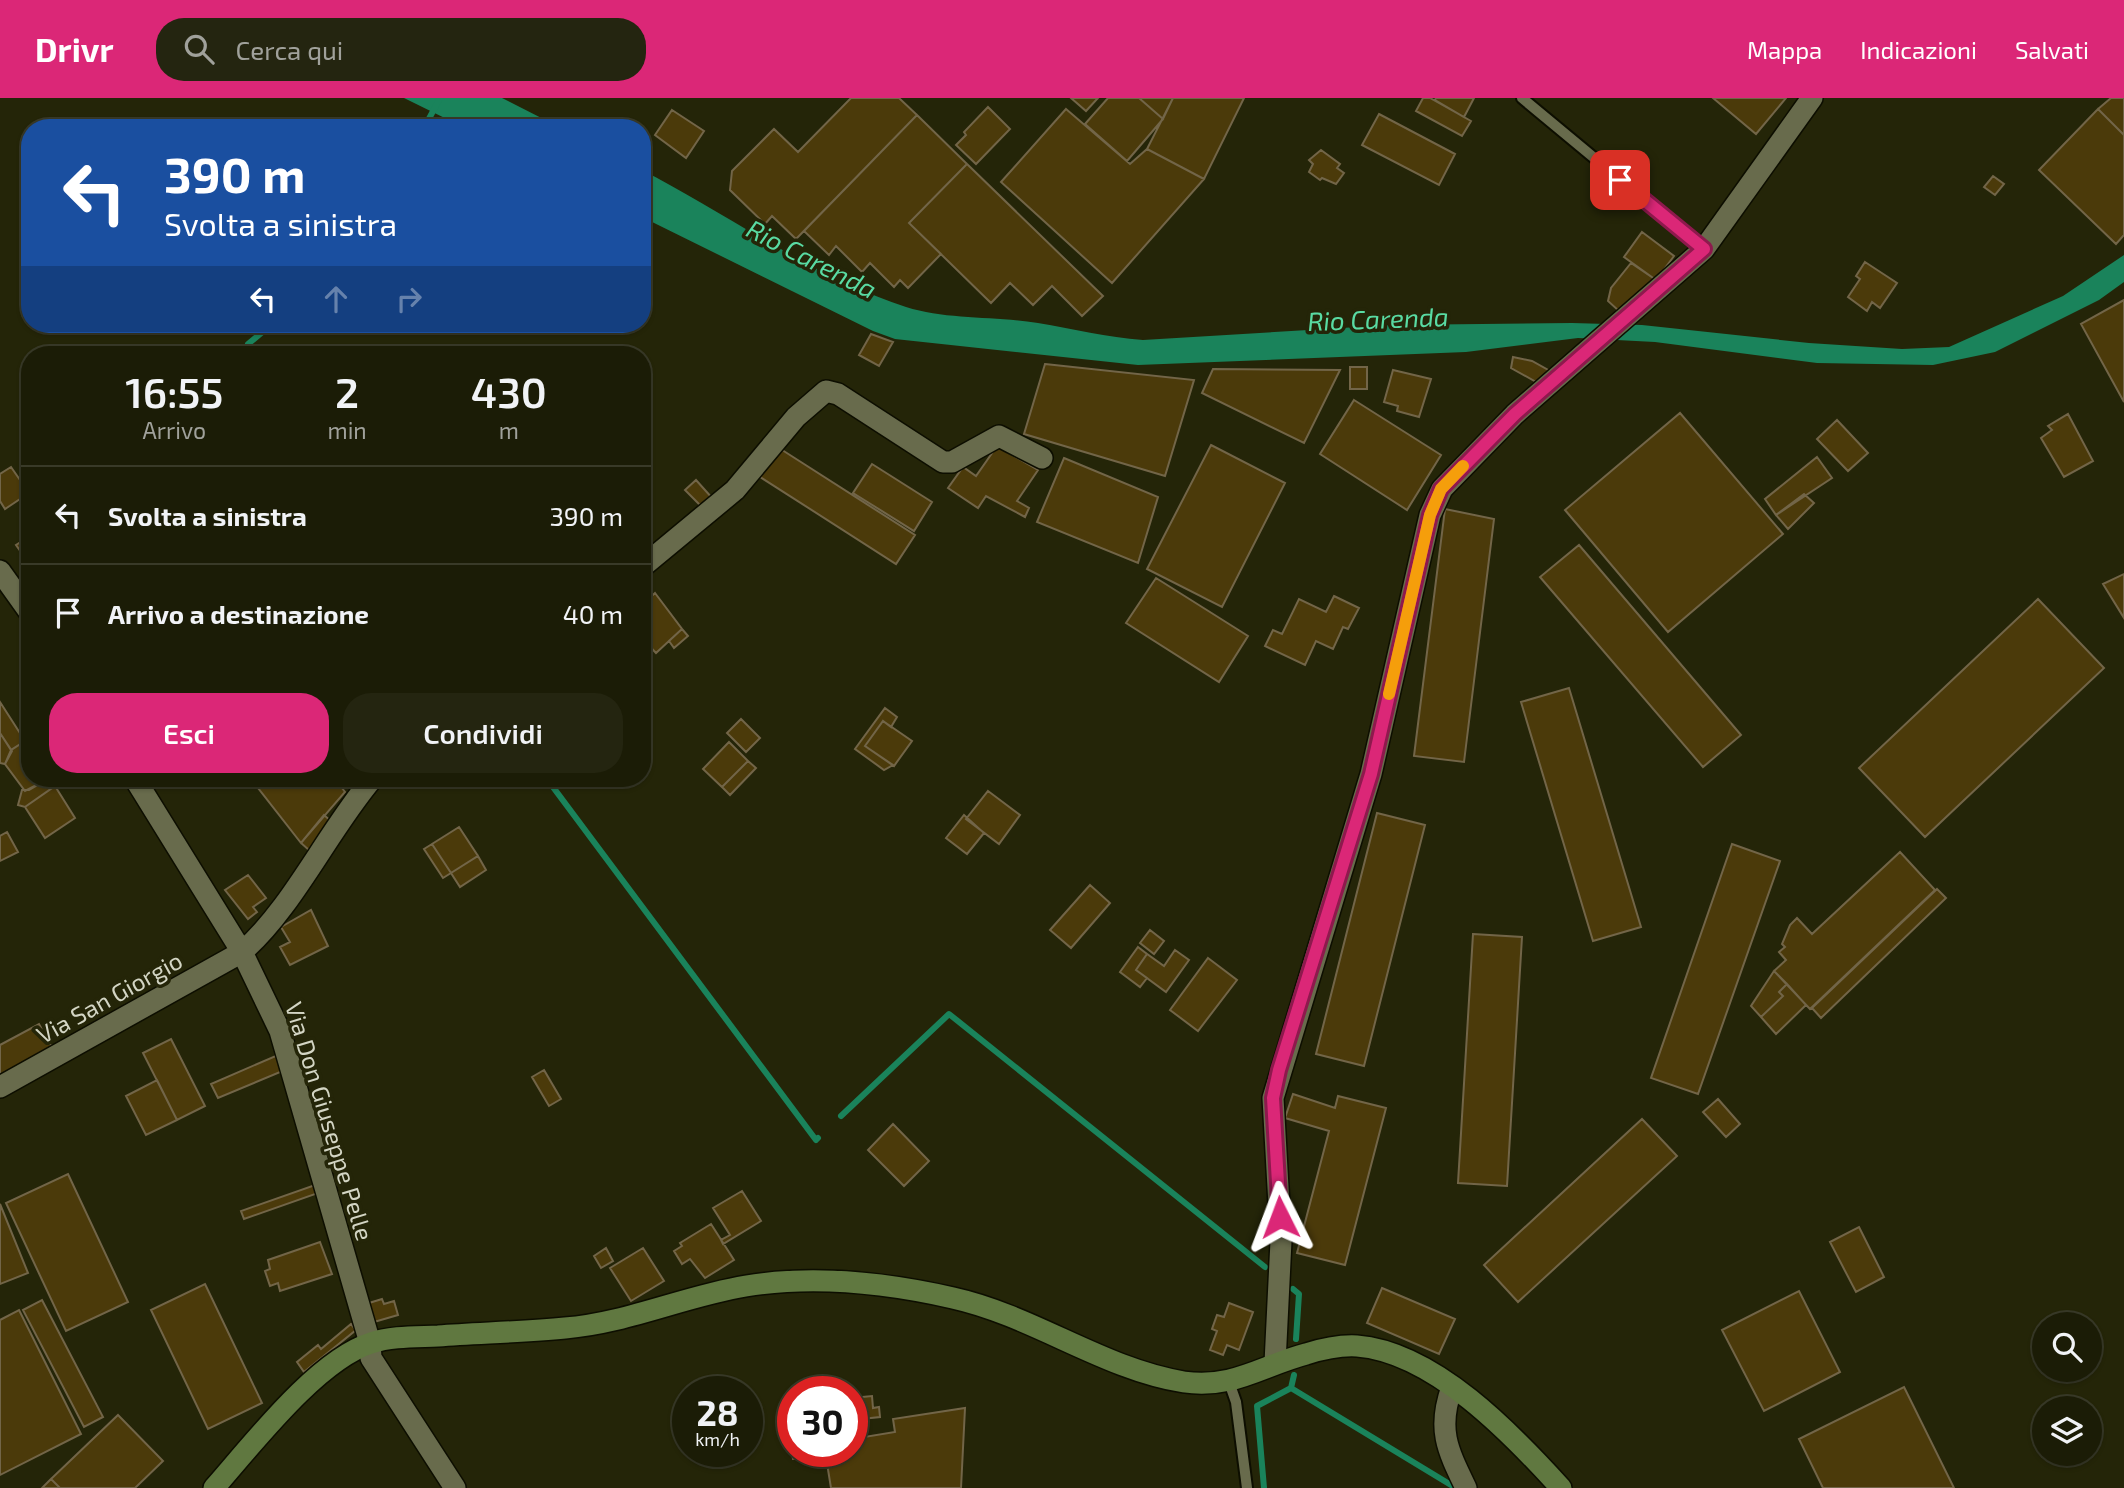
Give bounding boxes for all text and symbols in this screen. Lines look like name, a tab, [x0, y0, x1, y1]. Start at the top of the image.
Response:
search box	[156, 18, 646, 81]
text: Drivr	[35, 29, 114, 69]
icon: search	[180, 30, 218, 68]
text: Cerca qui	[236, 34, 343, 65]
text: Mappa	[1747, 35, 1822, 64]
text: Indicazioni	[1860, 35, 1977, 64]
text: Salvati	[2015, 35, 2089, 64]
text: 390 m	[164, 144, 305, 203]
icon: left	[49, 147, 140, 238]
pin	[1590, 150, 1650, 210]
icon: arrive	[1601, 161, 1639, 199]
text: Svolta a sinistra	[164, 204, 397, 242]
water label: Rio Carenda	[742, 212, 882, 304]
icon: left	[244, 280, 282, 318]
icon: ahead	[317, 280, 355, 318]
icon: right	[390, 280, 428, 318]
water label: Rio Carenda	[1307, 300, 1449, 336]
text: 16:55	[125, 366, 223, 416]
text: 2	[335, 366, 359, 416]
text: 430	[471, 366, 547, 416]
text: Arrivo	[142, 416, 206, 444]
text: min	[327, 416, 367, 444]
text: m	[499, 416, 519, 444]
icon: left	[49, 496, 87, 534]
text: Svolta a sinistra	[108, 500, 307, 531]
text: 390 m	[549, 500, 623, 531]
icon: arrive	[49, 594, 87, 632]
text: Arrivo a destinazione	[108, 598, 369, 629]
text: 40 m	[563, 598, 623, 629]
button: Esci	[49, 693, 329, 773]
button: Condividi	[343, 693, 623, 773]
street label: Via San Giorgio	[31, 945, 187, 1049]
street label: Via Don Giuseppe Pelle	[280, 998, 380, 1244]
position arrow	[1243, 1180, 1317, 1254]
map controls	[2032, 1312, 2102, 1466]
button: search	[2032, 1312, 2102, 1382]
speed limit sign: 30	[777, 1376, 868, 1467]
text: 28	[696, 1391, 739, 1433]
button: layers	[2032, 1396, 2102, 1466]
text: km/h	[695, 1428, 740, 1450]

